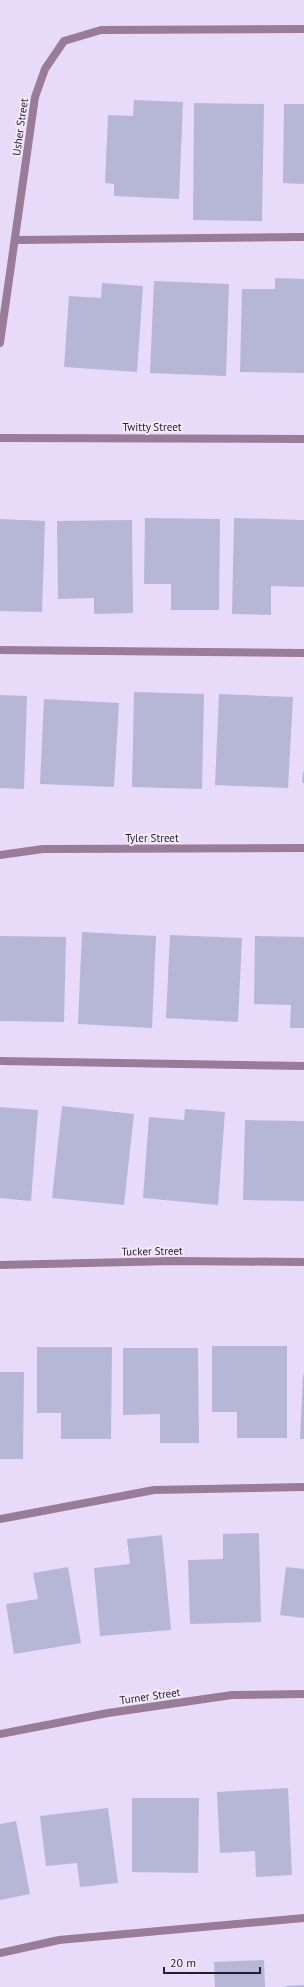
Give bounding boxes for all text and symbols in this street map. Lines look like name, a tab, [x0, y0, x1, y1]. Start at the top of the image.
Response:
street label: Usher Street	[9, 97, 31, 157]
street label: Twitty Street	[123, 420, 182, 434]
street label: Tyler Street	[125, 831, 179, 845]
street label: Tucker Street	[121, 1243, 183, 1259]
street label: Turner Street	[119, 1685, 181, 1707]
scale bar	[164, 1949, 260, 1975]
text: 20 m	[170, 1955, 196, 1970]

